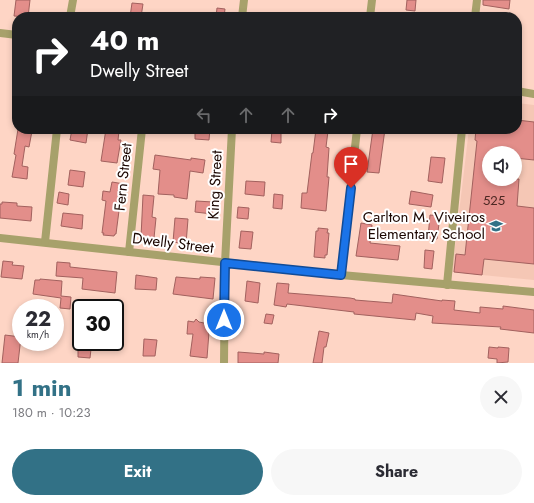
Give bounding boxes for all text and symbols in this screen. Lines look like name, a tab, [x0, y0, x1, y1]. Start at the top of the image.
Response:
text: 40 m	[90, 20, 159, 61]
icon: right	[24, 28, 76, 80]
text: Dwelly Street	[90, 58, 188, 84]
icon: left	[193, 104, 215, 126]
icon: ahead	[235, 104, 257, 126]
icon: ahead	[277, 104, 299, 126]
icon: right	[319, 104, 341, 126]
street label: Fern Street	[109, 142, 138, 212]
map controls	[482, 146, 522, 186]
button: sound	[482, 146, 522, 186]
pin	[334, 147, 368, 188]
street label: King Street	[202, 150, 228, 220]
icon: arrive	[340, 153, 362, 175]
house number: 525	[483, 191, 505, 210]
place label: Carlton M. Viveiros Elementary School	[363, 206, 485, 245]
school or university icon: Carlton M. Viveiros Elementary School	[488, 218, 504, 234]
street label: Dwelly Street	[131, 227, 215, 259]
speed limit sign: 30	[72, 299, 124, 351]
position arrow	[203, 299, 245, 341]
text: 22	[25, 305, 51, 334]
text: km/h	[27, 327, 49, 342]
text: 1 min	[12, 370, 72, 405]
button: close	[480, 376, 522, 418]
text: 180 m · 10:23	[12, 403, 91, 422]
button: Exit	[12, 449, 263, 495]
button: Share	[271, 449, 522, 495]

